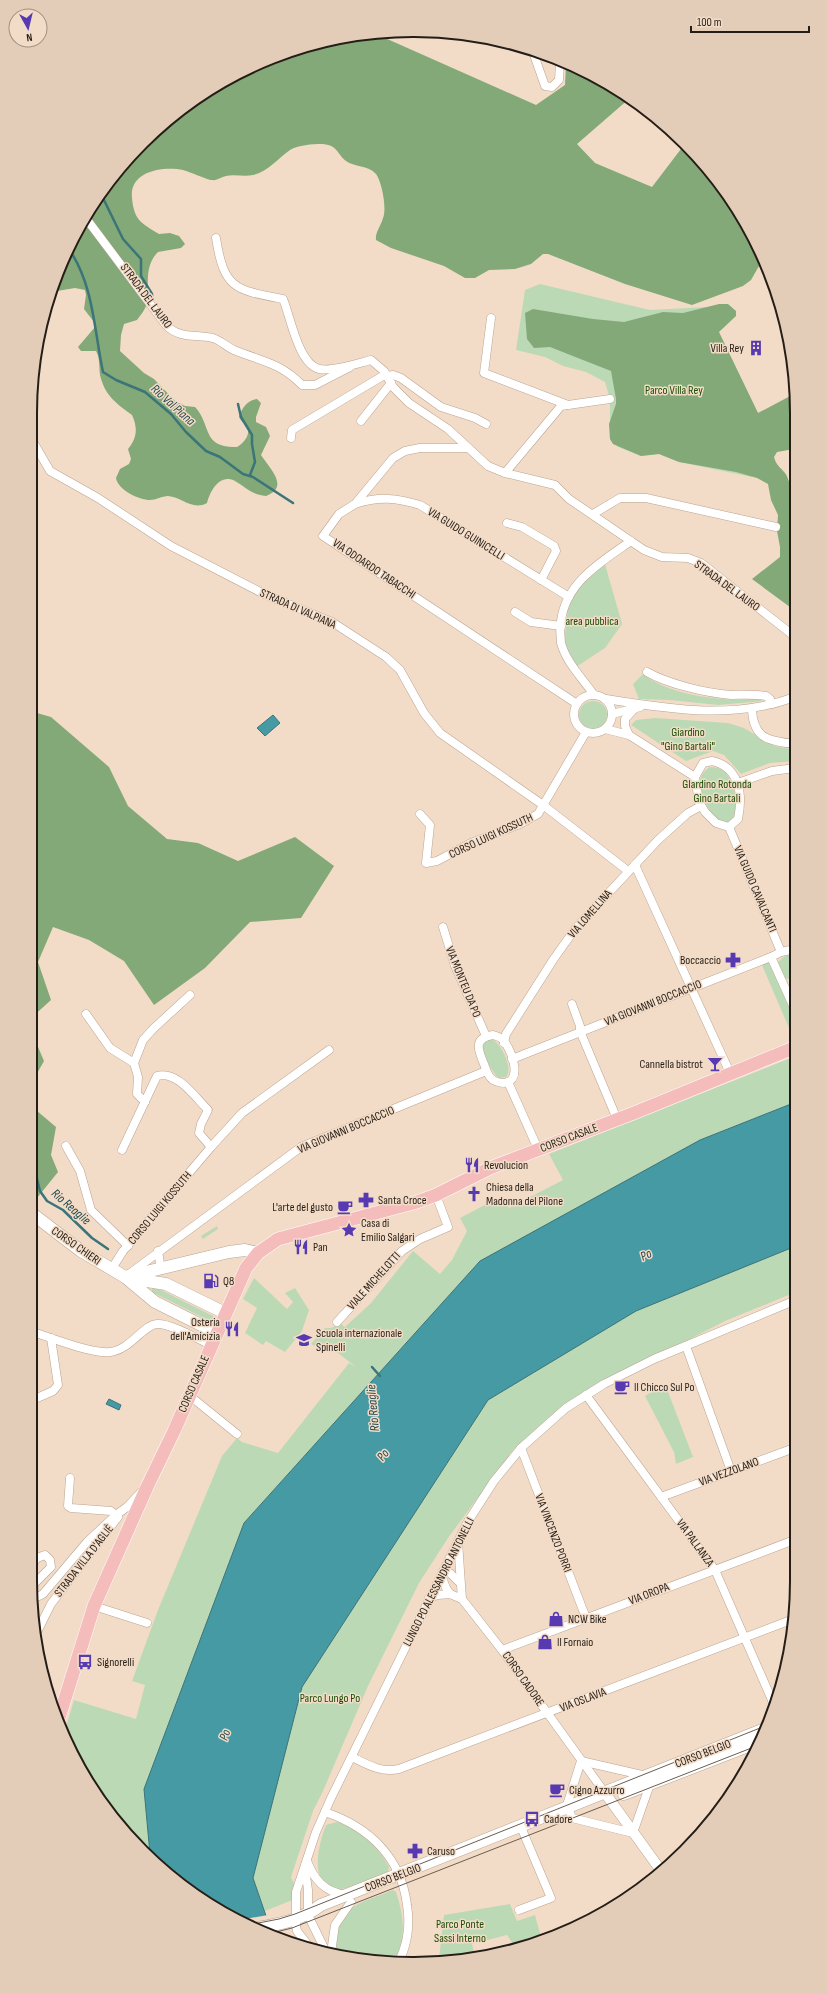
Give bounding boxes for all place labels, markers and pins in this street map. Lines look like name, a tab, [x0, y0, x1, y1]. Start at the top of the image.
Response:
building icon: Villa Rey	[747, 339, 765, 357]
place label: Villa Rey	[711, 341, 744, 356]
pharmacy icon: Boccaccio	[724, 951, 742, 969]
place label: Boccaccio	[680, 953, 721, 968]
bar icon: Cannella bistrot	[706, 1055, 724, 1073]
place label: Cannella bistrot	[640, 1057, 703, 1072]
restaurant icon: Revolucion	[463, 1156, 481, 1174]
place label: Revolucion	[484, 1158, 528, 1173]
place label: Chiesa della Madonna del Pilone	[486, 1180, 563, 1209]
church icon: Chiesa della Madonna del Pilone	[465, 1185, 483, 1203]
pharmacy icon: Santa Croce	[357, 1191, 375, 1209]
place label: Santa Croce	[378, 1193, 427, 1208]
cafe icon: L'arte del gusto	[336, 1198, 354, 1216]
place label: L'arte del gusto	[272, 1200, 333, 1215]
place label: Casa di Emilio Salgari	[361, 1216, 414, 1245]
place icon: Casa di Emilio Salgari	[340, 1221, 358, 1239]
restaurant icon: Pan	[292, 1238, 310, 1256]
place label: Pan	[313, 1240, 328, 1255]
fuel station icon: Q8	[202, 1272, 220, 1290]
place label: Q8	[223, 1274, 234, 1289]
place label: Osteria dell'Amicizia	[170, 1315, 220, 1344]
restaurant icon: Osteria dell'Amicizia	[223, 1320, 241, 1338]
place label: Scuola internazionale Spinelli	[316, 1326, 402, 1355]
school or university icon: Scuola internazionale Spinelli	[295, 1331, 313, 1349]
cafe icon: Il Chicco Sul Po	[613, 1378, 631, 1396]
place label: Il Chicco Sul Po	[634, 1380, 695, 1395]
shop icon: NCW Bike	[547, 1610, 565, 1628]
place label: NCW Bike	[568, 1612, 607, 1627]
shop icon: Il Fornaio	[536, 1633, 554, 1651]
place label: Il Fornaio	[557, 1635, 593, 1650]
bus stop icon: Signorelli	[76, 1653, 94, 1671]
place label: Signorelli	[97, 1655, 134, 1670]
cafe icon: Cigno Azzurro	[548, 1781, 566, 1799]
place label: Cigno Azzurro	[569, 1783, 624, 1798]
bus stop icon: Cadore	[523, 1810, 541, 1828]
place label: Cadore	[544, 1812, 572, 1827]
pharmacy icon: Caruso	[406, 1842, 424, 1860]
place label: Caruso	[427, 1844, 455, 1859]

